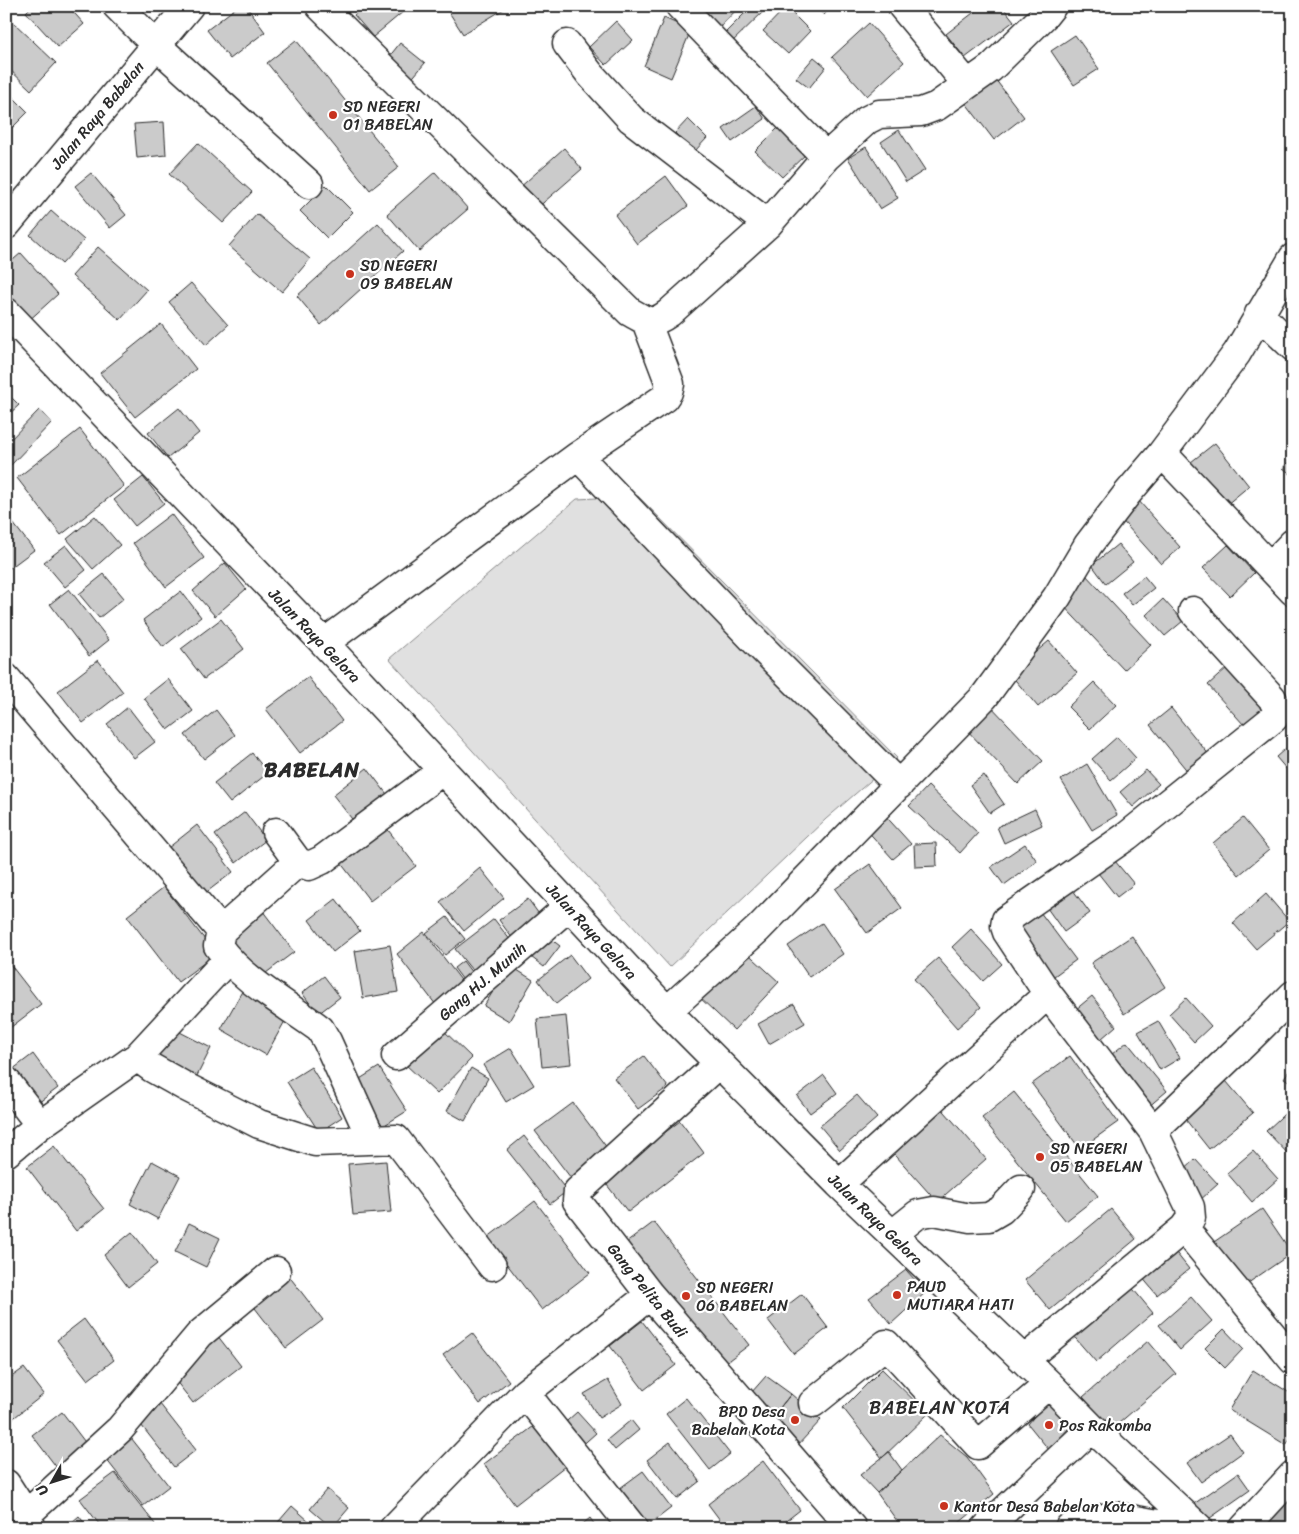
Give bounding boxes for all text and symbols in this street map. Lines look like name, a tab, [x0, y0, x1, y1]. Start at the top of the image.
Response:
street label: Jalan Raya Babelan	[42, 54, 152, 177]
place label: SD NEGERI 01 BABELAN	[343, 92, 433, 139]
marker: SD NEGERI 01 BABELAN	[327, 109, 339, 121]
place label: SD NEGERI 09 BABELAN	[360, 251, 453, 298]
marker: SD NEGERI 09 BABELAN	[344, 268, 356, 280]
street label: Jalan Raya Gelora	[260, 580, 368, 690]
district label: BABELAN	[264, 751, 360, 789]
street label: Jalan Raya Gelora	[538, 875, 645, 987]
street label: Gang HJ. Munih	[431, 934, 533, 1028]
place label: SD NEGERI 05 BABELAN	[1050, 1134, 1143, 1181]
marker: SD NEGERI 05 BABELAN	[1034, 1151, 1046, 1163]
street label: Jalan Raya Gelora	[820, 1165, 930, 1273]
street label: Gang Pelita Budi	[600, 1236, 696, 1345]
place label: PAUD MUTIARA HATI	[907, 1272, 1014, 1319]
place label: SD NEGERI 06 BABELAN	[696, 1273, 788, 1320]
marker: PAUD MUTIARA HATI	[891, 1289, 903, 1301]
marker: SD NEGERI 06 BABELAN	[680, 1290, 692, 1302]
district label: BABELAN KOTA	[869, 1391, 1011, 1424]
place label: BPD Desa Babelan Kota	[692, 1397, 786, 1444]
place label: Pos Rakomba	[1059, 1411, 1152, 1440]
marker: BPD Desa Babelan Kota	[789, 1414, 801, 1426]
marker: Pos Rakomba	[1043, 1419, 1055, 1431]
north arrow	[28, 1456, 78, 1506]
text: U	[29, 1478, 55, 1501]
place label: Kantor Desa Babelan Kota	[954, 1492, 1135, 1521]
marker: Kantor Desa Babelan Kota	[938, 1500, 950, 1512]

